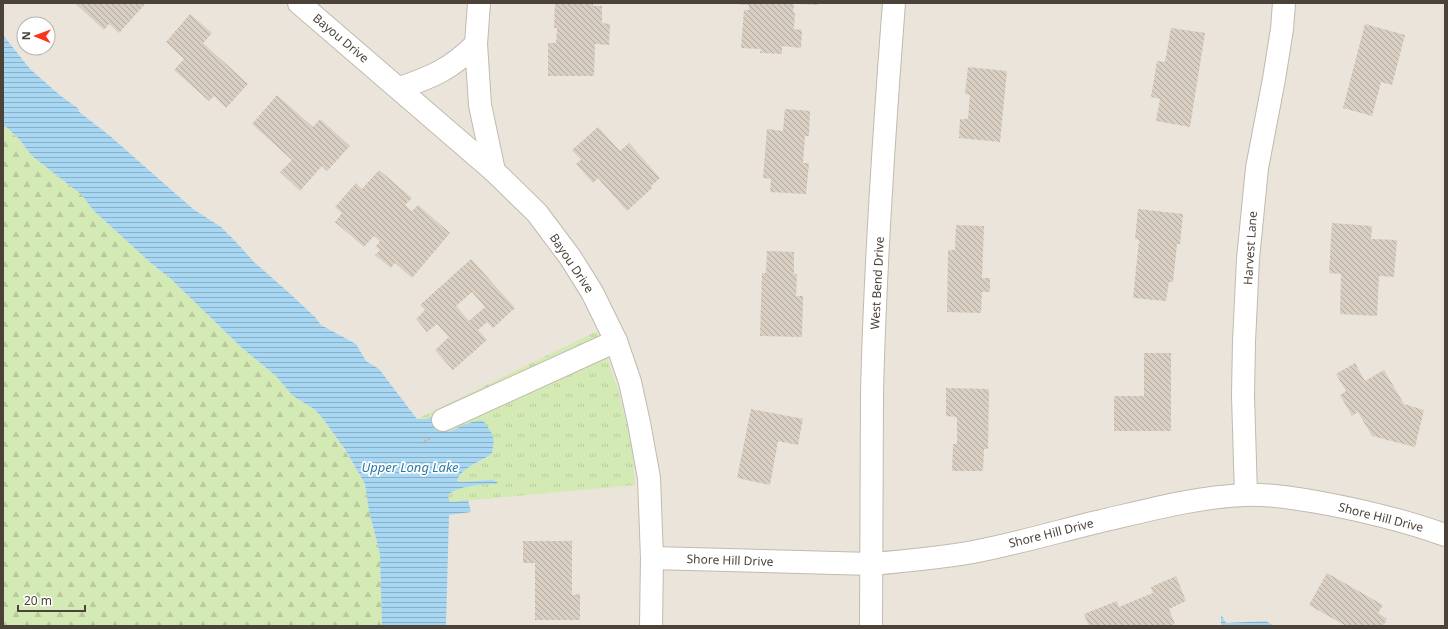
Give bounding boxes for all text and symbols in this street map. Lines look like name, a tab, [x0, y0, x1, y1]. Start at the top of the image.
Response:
street label: Bayou Drive	[309, 10, 373, 67]
north arrow	[16, 16, 56, 56]
text: N	[18, 31, 33, 40]
street label: Harvest Lane	[1239, 210, 1261, 285]
street label: Bayou Drive	[546, 230, 598, 296]
street label: West Bend Drive	[866, 236, 888, 330]
water label: Upper Long Lake	[361, 458, 459, 476]
street label: Shore Hill Drive	[1337, 498, 1425, 536]
street label: Shore Hill Drive	[1007, 514, 1095, 552]
street label: Shore Hill Drive	[686, 550, 774, 570]
scale bar	[18, 587, 85, 613]
text: 20 m	[24, 592, 52, 609]

